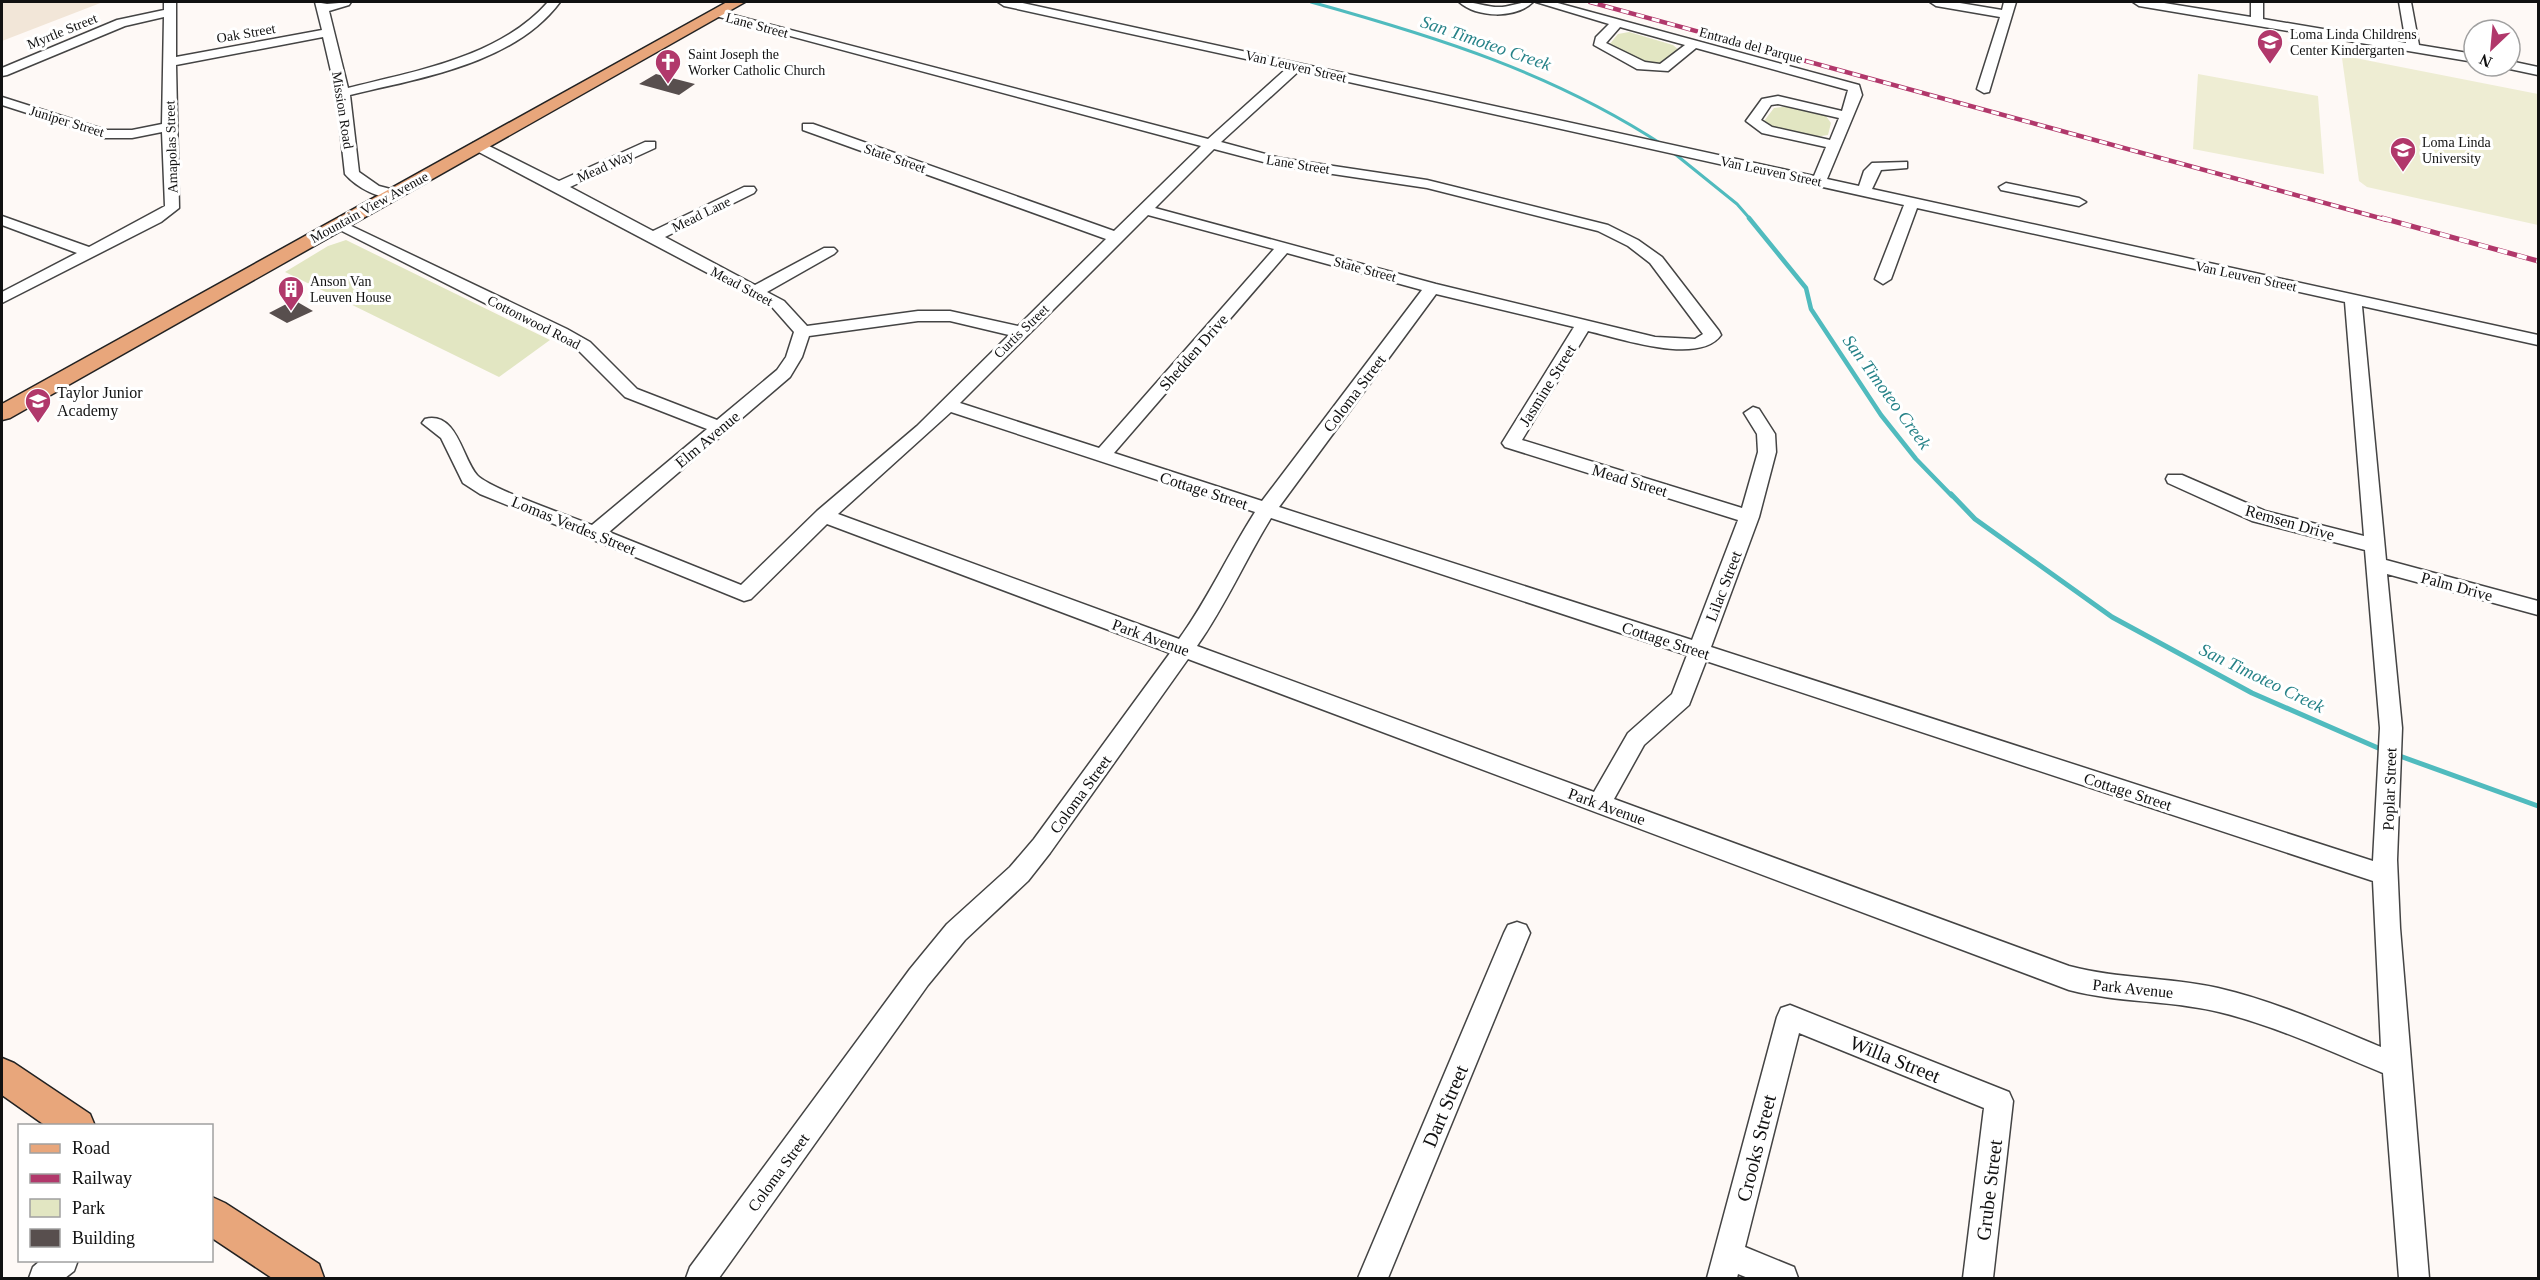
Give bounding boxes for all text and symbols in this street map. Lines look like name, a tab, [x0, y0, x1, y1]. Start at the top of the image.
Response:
street label: Lane Street	[724, 10, 790, 41]
street label: Myrtle Street	[25, 11, 100, 52]
water label: San Timoteo Creek	[1418, 11, 1555, 75]
north arrow	[2462, 18, 2522, 78]
street label: Oak Street	[215, 21, 277, 46]
street label: Entrada del Parque	[1697, 24, 1804, 67]
school or university icon: Loma Linda Childrens Center Kindergarten	[2255, 27, 2285, 65]
place label: Loma Linda Childrens Center Kindergarten	[2290, 27, 2417, 58]
church icon: Saint Joseph the Worker Catholic Church	[653, 47, 683, 85]
place label: Saint Joseph the Worker Catholic Church	[688, 47, 825, 78]
street label: Van Leuven Street	[1244, 48, 1348, 85]
text: N	[2476, 51, 2495, 71]
street label: Mission Road	[329, 70, 356, 150]
street label: Amapolas Street	[162, 100, 181, 194]
street label: Juniper Street	[28, 103, 106, 140]
school or university icon: Loma Linda University	[2388, 135, 2418, 173]
place label: Loma Linda University	[2422, 135, 2492, 166]
street label: State Street	[862, 141, 928, 176]
street label: Mead Way	[575, 147, 636, 186]
street label: Lane Street	[1265, 152, 1331, 177]
street label: Van Leuven Street	[1719, 153, 1823, 190]
street label: Mountain View Avenue	[308, 169, 431, 246]
street label: Mead Lane	[669, 194, 733, 235]
street label: State Street	[1332, 254, 1398, 285]
street label: Van Leuven Street	[2194, 258, 2298, 295]
street label: Mead Street	[708, 264, 775, 309]
building icon: Anson Van Leuven House	[276, 274, 306, 312]
place label: Anson Van Leuven House	[310, 274, 391, 305]
street label: Cottonwood Road	[485, 293, 583, 352]
street label: Curtis Street	[991, 301, 1052, 361]
street label: Shedden Drive	[1156, 311, 1231, 394]
water label: San Timoteo Creek	[1839, 331, 1936, 454]
street label: Jasmine Street	[1516, 341, 1580, 429]
street label: Coloma Street	[1320, 351, 1389, 435]
place label: Taylor Junior Academy	[57, 384, 143, 420]
school or university icon: Taylor Junior Academy	[23, 386, 53, 424]
street label: Elm Avenue	[672, 408, 743, 471]
street label: Mead Street	[1590, 461, 1670, 500]
street label: Cottage Street	[1158, 468, 1250, 514]
street label: Lomas Verdes Street	[509, 493, 639, 558]
street label: Remsen Drive	[2243, 502, 2336, 543]
street label: Lilac Street	[1702, 548, 1745, 624]
street label: Palm Drive	[2419, 569, 2494, 604]
street label: Park Avenue	[1110, 616, 1192, 659]
street label: Cottage Street	[1620, 618, 1712, 664]
water label: San Timoteo Creek	[2196, 639, 2329, 717]
street label: Poplar Street	[2380, 747, 2400, 831]
street label: Coloma Street	[1046, 752, 1115, 836]
street label: Cottage Street	[2082, 769, 2174, 815]
street label: Park Avenue	[1566, 785, 1648, 828]
street label: Park Avenue	[2092, 976, 2174, 1001]
street label: Willa Street	[1847, 1031, 1944, 1087]
street label: Dart Street	[1418, 1061, 1472, 1150]
street label: Crooks Street	[1732, 1092, 1780, 1204]
legend	[18, 1124, 213, 1262]
street label: Coloma Street	[744, 1130, 813, 1214]
text: Road	[72, 1138, 110, 1158]
street label: Grube Street	[1972, 1138, 2006, 1242]
text: Railway	[72, 1168, 132, 1188]
text: Park	[72, 1198, 105, 1218]
text: Building	[72, 1228, 135, 1248]

